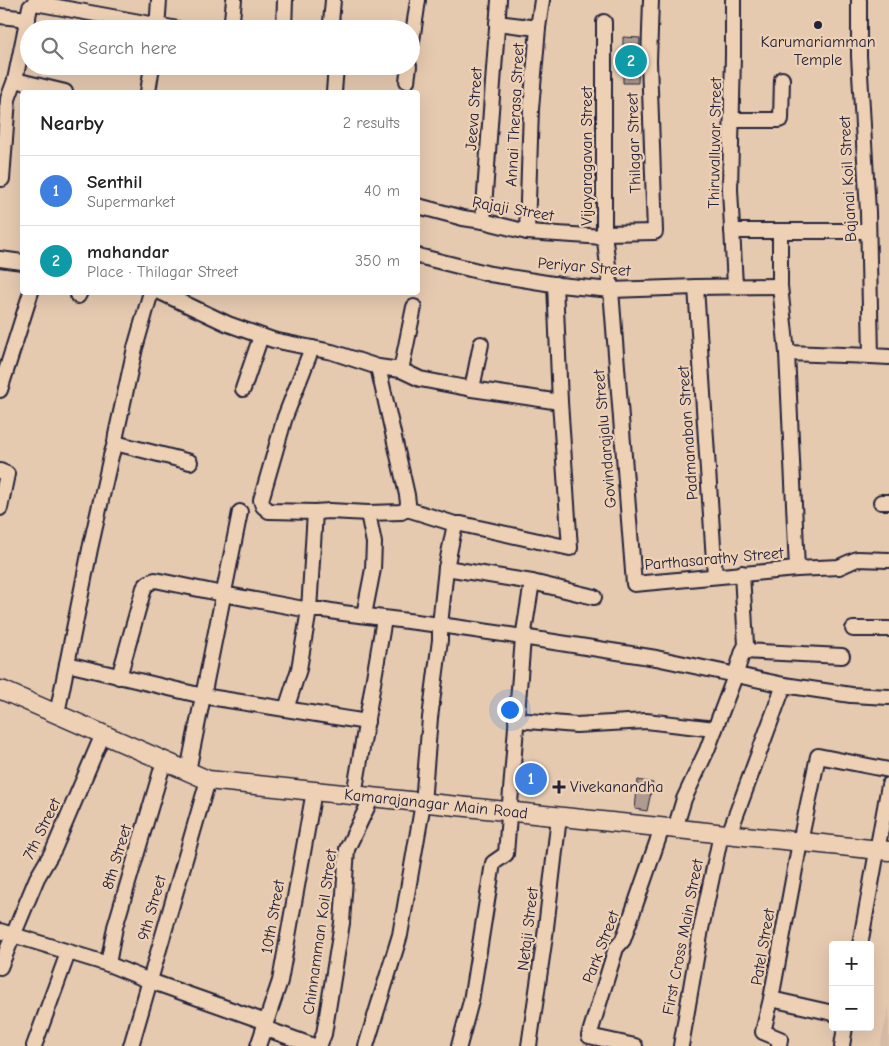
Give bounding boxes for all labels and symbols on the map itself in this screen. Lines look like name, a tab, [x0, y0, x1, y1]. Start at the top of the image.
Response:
marker: Karumariamman Temple	[812, 19, 824, 31]
place label: Karumariamman Temple	[760, 33, 876, 69]
street label: Annai Therasa Street	[502, 42, 528, 187]
pin: 2	[615, 42, 647, 80]
street label: Jeeva Street	[462, 66, 486, 151]
street label: Thiruvalluvar Street	[705, 77, 725, 209]
street label: Vijayaragavan Street	[578, 86, 596, 226]
street label: Thilagar Street	[623, 92, 645, 194]
street label: Bajanai Koil Street	[836, 115, 860, 243]
street label: Rajaji Street	[471, 193, 556, 225]
street label: Periyar Street	[537, 254, 632, 280]
street label: Padmanaban Street	[674, 365, 702, 501]
street label: Govindarajalu Street	[590, 369, 620, 509]
street label: Parthasarathy Street	[644, 544, 785, 574]
your location	[497, 697, 523, 723]
pin: 1	[515, 760, 547, 798]
place label: Vivekanandha	[570, 778, 664, 796]
marker: Vivekanandha	[552, 780, 566, 794]
street label: Kamarajanagar Main Road	[343, 785, 529, 823]
street label: 7th Street	[19, 795, 65, 863]
street label: 8th Street	[99, 822, 135, 892]
street label: Chinnamman Koil Street	[299, 848, 341, 1016]
street label: First Cross Main Street	[659, 857, 707, 1016]
street label: 9th Street	[134, 873, 170, 943]
street label: 10th Street	[258, 878, 288, 955]
street label: Netaji Street	[514, 886, 542, 972]
street label: Patel Street	[747, 907, 779, 987]
street label: Park Street	[579, 908, 623, 986]

